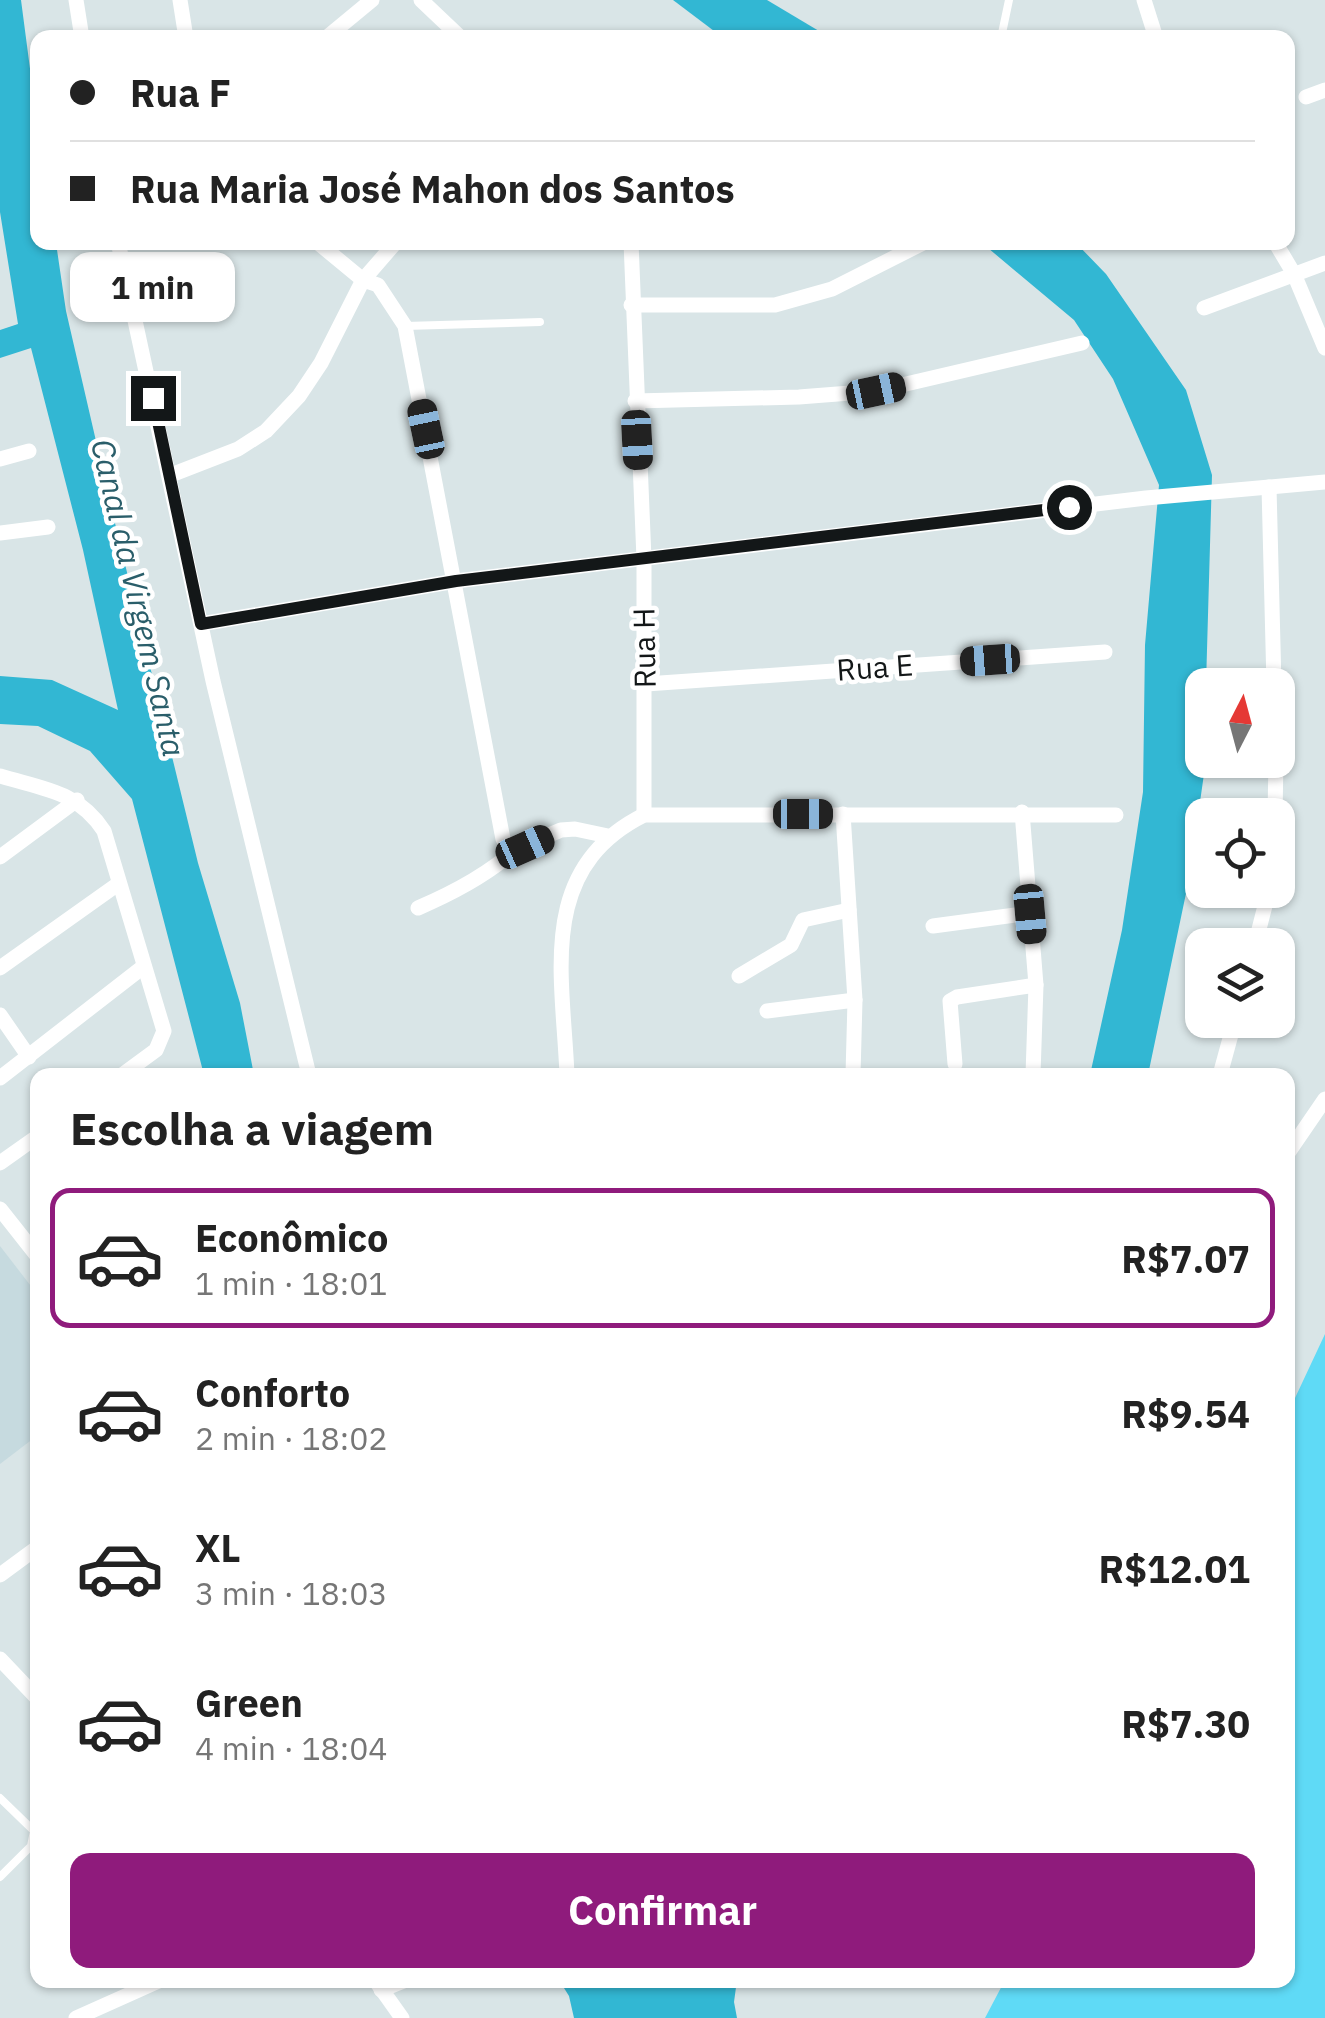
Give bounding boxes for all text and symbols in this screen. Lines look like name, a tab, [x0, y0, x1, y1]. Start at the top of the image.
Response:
text: Rua F	[130, 68, 231, 117]
text: Rua Maria José Mahon dos Santos	[130, 164, 735, 213]
callout: 1 min	[70, 253, 236, 323]
text: 1 min	[111, 266, 194, 308]
car	[844, 370, 908, 412]
route end	[131, 376, 176, 421]
car	[405, 397, 447, 461]
car	[620, 409, 654, 471]
water label: Canal da Virgem Santa	[82, 435, 196, 761]
route start	[1047, 485, 1092, 530]
street label: Rua H	[623, 607, 664, 689]
car	[959, 643, 1021, 677]
street label: Rua E	[835, 644, 915, 689]
north arrow	[1185, 668, 1295, 778]
map controls	[1185, 668, 1295, 1038]
button: locate	[1185, 798, 1295, 908]
car	[773, 799, 833, 829]
car	[491, 821, 559, 873]
car	[1012, 883, 1048, 945]
button: layers	[1185, 928, 1295, 1038]
text: Escolha a viagem	[70, 1099, 434, 1157]
icon: car	[75, 1213, 165, 1303]
text: Econômico	[195, 1213, 388, 1262]
text: R$7.07	[1121, 1234, 1250, 1283]
text: 1 min · 18:01	[195, 1262, 388, 1304]
icon: car	[75, 1368, 165, 1458]
text: Conforto	[195, 1368, 350, 1417]
text: R$9.54	[1121, 1389, 1250, 1438]
text: 2 min · 18:02	[195, 1417, 388, 1459]
icon: car	[75, 1523, 165, 1613]
text: XL	[195, 1523, 241, 1572]
text: R$12.01	[1099, 1544, 1250, 1593]
text: 3 min · 18:03	[195, 1572, 388, 1614]
icon: car	[75, 1678, 165, 1768]
text: Green	[195, 1678, 303, 1727]
text: R$7.30	[1121, 1699, 1250, 1748]
text: 4 min · 18:04	[195, 1727, 388, 1769]
button: Confirmar	[70, 1853, 1255, 1968]

